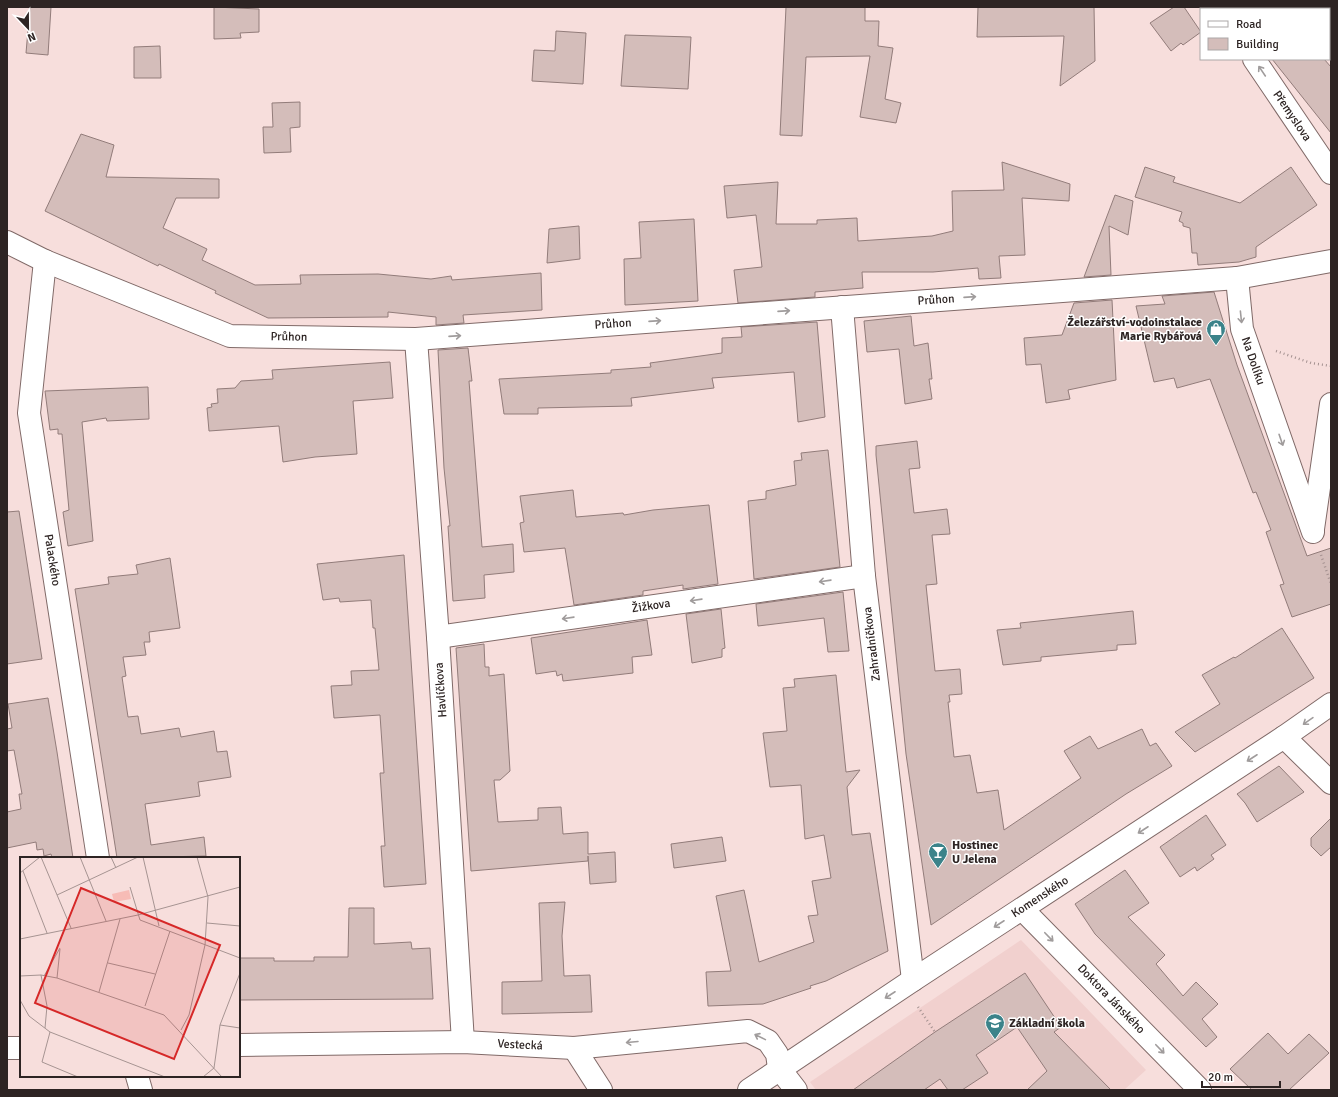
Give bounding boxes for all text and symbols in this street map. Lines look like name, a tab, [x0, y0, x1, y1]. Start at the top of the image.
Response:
north arrow	[8, 8, 48, 48]
legend	[1200, 8, 1330, 60]
text: Road	[1236, 17, 1262, 32]
text: N	[26, 29, 38, 44]
text: Building	[1236, 37, 1279, 52]
one-way arrow	[1258, 66, 1266, 77]
street label: Přemyslova	[1270, 88, 1314, 144]
street label: Průhon	[917, 291, 955, 309]
one-way arrow	[963, 294, 976, 301]
one-way arrow	[777, 308, 790, 315]
one-way arrow	[1237, 310, 1245, 323]
street label: Průhon	[594, 315, 632, 333]
place label: Železářství-vodoinstalace Marie Rybářová	[1067, 315, 1202, 344]
one-way arrow	[648, 317, 661, 324]
shop icon: Železářství-vodoinstalace Marie Rybářová	[1205, 318, 1227, 346]
street label: Průhon	[270, 329, 308, 345]
one-way arrow	[448, 332, 461, 339]
street label: Na Dolíku	[1238, 335, 1268, 387]
one-way arrow	[1278, 434, 1285, 447]
street label: Palackého	[40, 533, 64, 587]
one-way arrow	[819, 577, 832, 585]
street label: Žižkova	[631, 596, 671, 616]
one-way arrow	[690, 596, 703, 604]
street label: Zahradníčkova	[860, 606, 884, 682]
one-way arrow	[562, 614, 575, 622]
street label: Havlíčkova	[432, 662, 450, 718]
one-way arrow	[1302, 717, 1313, 725]
one-way arrow	[1246, 755, 1258, 763]
one-way arrow	[1137, 826, 1149, 834]
place label: Hostinec U Jelena	[952, 838, 998, 867]
bar icon: Hostinec U Jelena	[927, 841, 949, 869]
inset map	[20, 857, 240, 1077]
street label: Komenského	[1009, 873, 1071, 921]
one-way arrow	[994, 920, 1005, 928]
one-way arrow	[1044, 932, 1054, 942]
street label: Doktora Jánského	[1074, 961, 1148, 1037]
one-way arrow	[885, 991, 896, 999]
school or university icon: Základní škola	[984, 1012, 1006, 1040]
place label: Základní škola	[1009, 1016, 1085, 1031]
one-way arrow	[754, 1033, 766, 1040]
street label: Vestecká	[497, 1036, 543, 1054]
one-way arrow	[626, 1039, 639, 1046]
one-way arrow	[1155, 1044, 1165, 1054]
scale bar	[1202, 1063, 1280, 1089]
text: 20 m	[1208, 1070, 1233, 1085]

